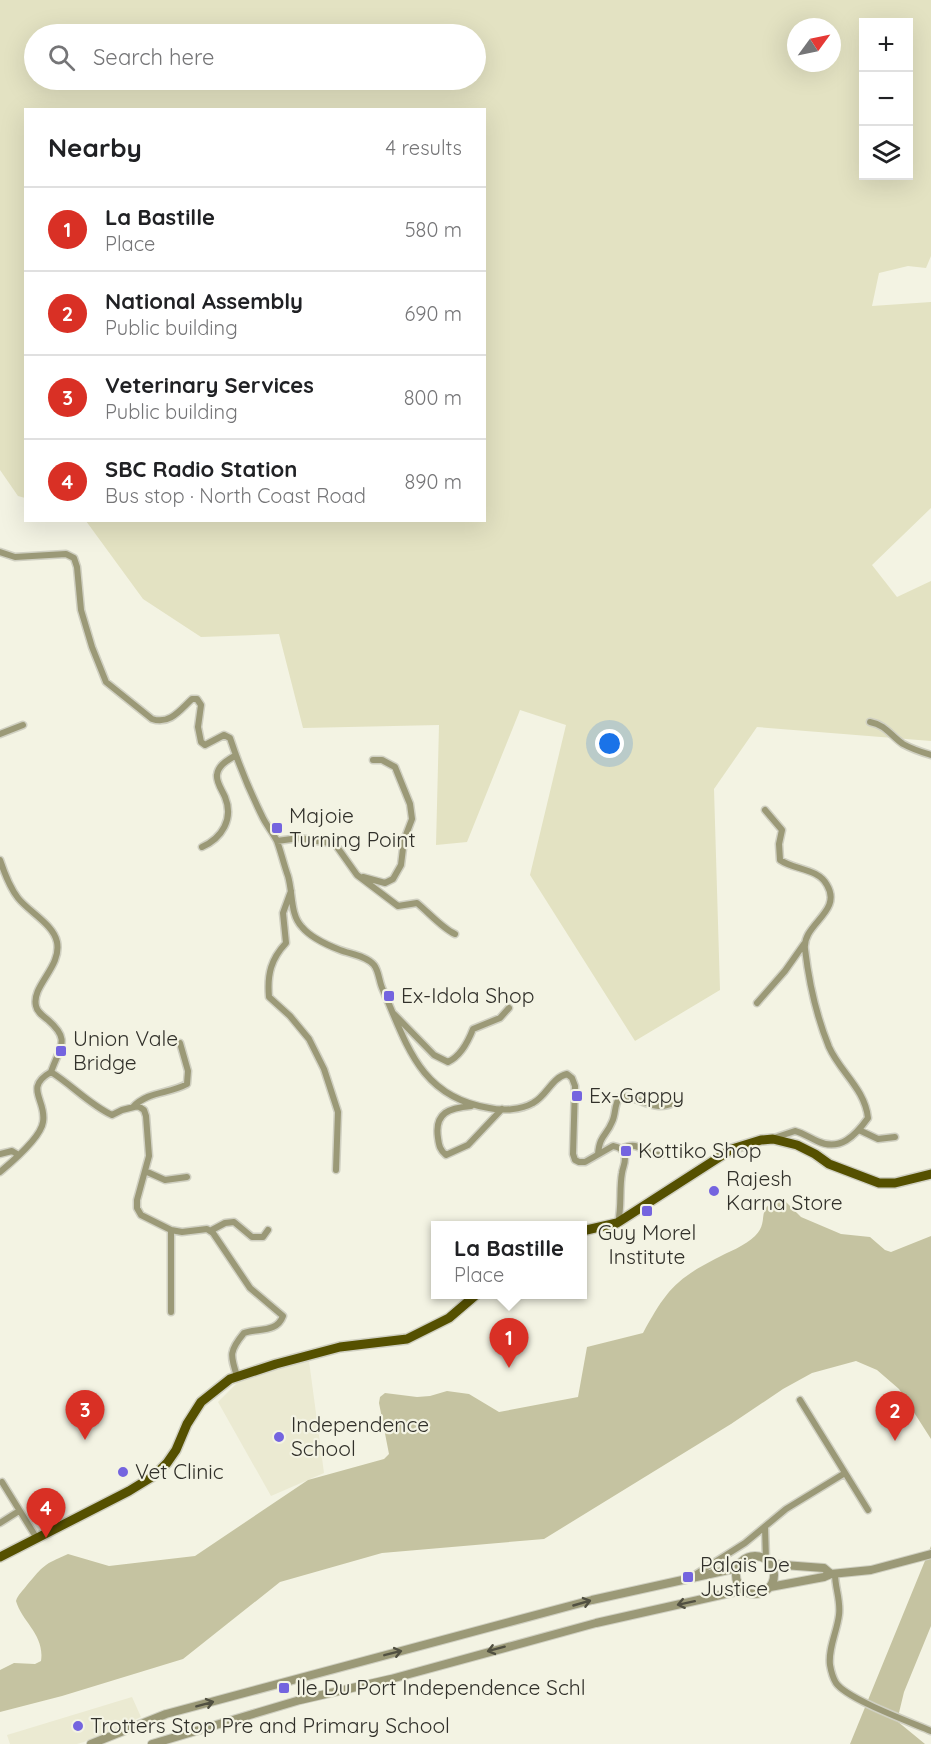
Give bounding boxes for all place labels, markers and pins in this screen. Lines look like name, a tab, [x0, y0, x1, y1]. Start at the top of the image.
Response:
place label: Majoie Turning Point	[289, 802, 416, 852]
marker: Majoie Turning Point	[270, 821, 284, 835]
place label: Ex-Idola Shop	[401, 982, 534, 1008]
marker: Ex-Idola Shop	[382, 989, 396, 1003]
place label: Union Vale Bridge	[73, 1025, 178, 1075]
marker: Union Vale Bridge	[54, 1044, 68, 1058]
place label: Ex-Gappy	[589, 1082, 684, 1108]
marker: Ex-Gappy	[570, 1089, 584, 1103]
place label: Kottiko Shop	[638, 1137, 761, 1163]
marker: Kottiko Shop	[619, 1144, 633, 1158]
place label: Rajesh Karna Store	[726, 1165, 843, 1215]
marker: Rajesh Karna Store	[707, 1184, 721, 1198]
marker: Guy Morel Institute	[640, 1204, 654, 1218]
place label: Guy Morel Institute	[598, 1219, 696, 1269]
pin: 1	[490, 1318, 528, 1368]
pin: 3	[66, 1390, 104, 1440]
pin: 2	[876, 1392, 914, 1441]
place label: Independence School	[291, 1411, 429, 1461]
marker: Independence School	[272, 1430, 286, 1444]
place label: Vet Clinic	[135, 1458, 224, 1484]
marker: Vet Clinic	[116, 1465, 130, 1479]
pin: 4	[26, 1488, 66, 1538]
place label: Palais De Justice	[700, 1551, 790, 1601]
marker: Palais De Justice	[681, 1570, 695, 1584]
place label: Ile Du Port Independence Schl	[296, 1674, 586, 1700]
marker: Ile Du Port Independence Schl	[277, 1681, 291, 1695]
place label: Trotters Stop Pre and Primary School	[90, 1712, 450, 1738]
marker: Trotters Stop Pre and Primary School	[71, 1719, 85, 1733]

